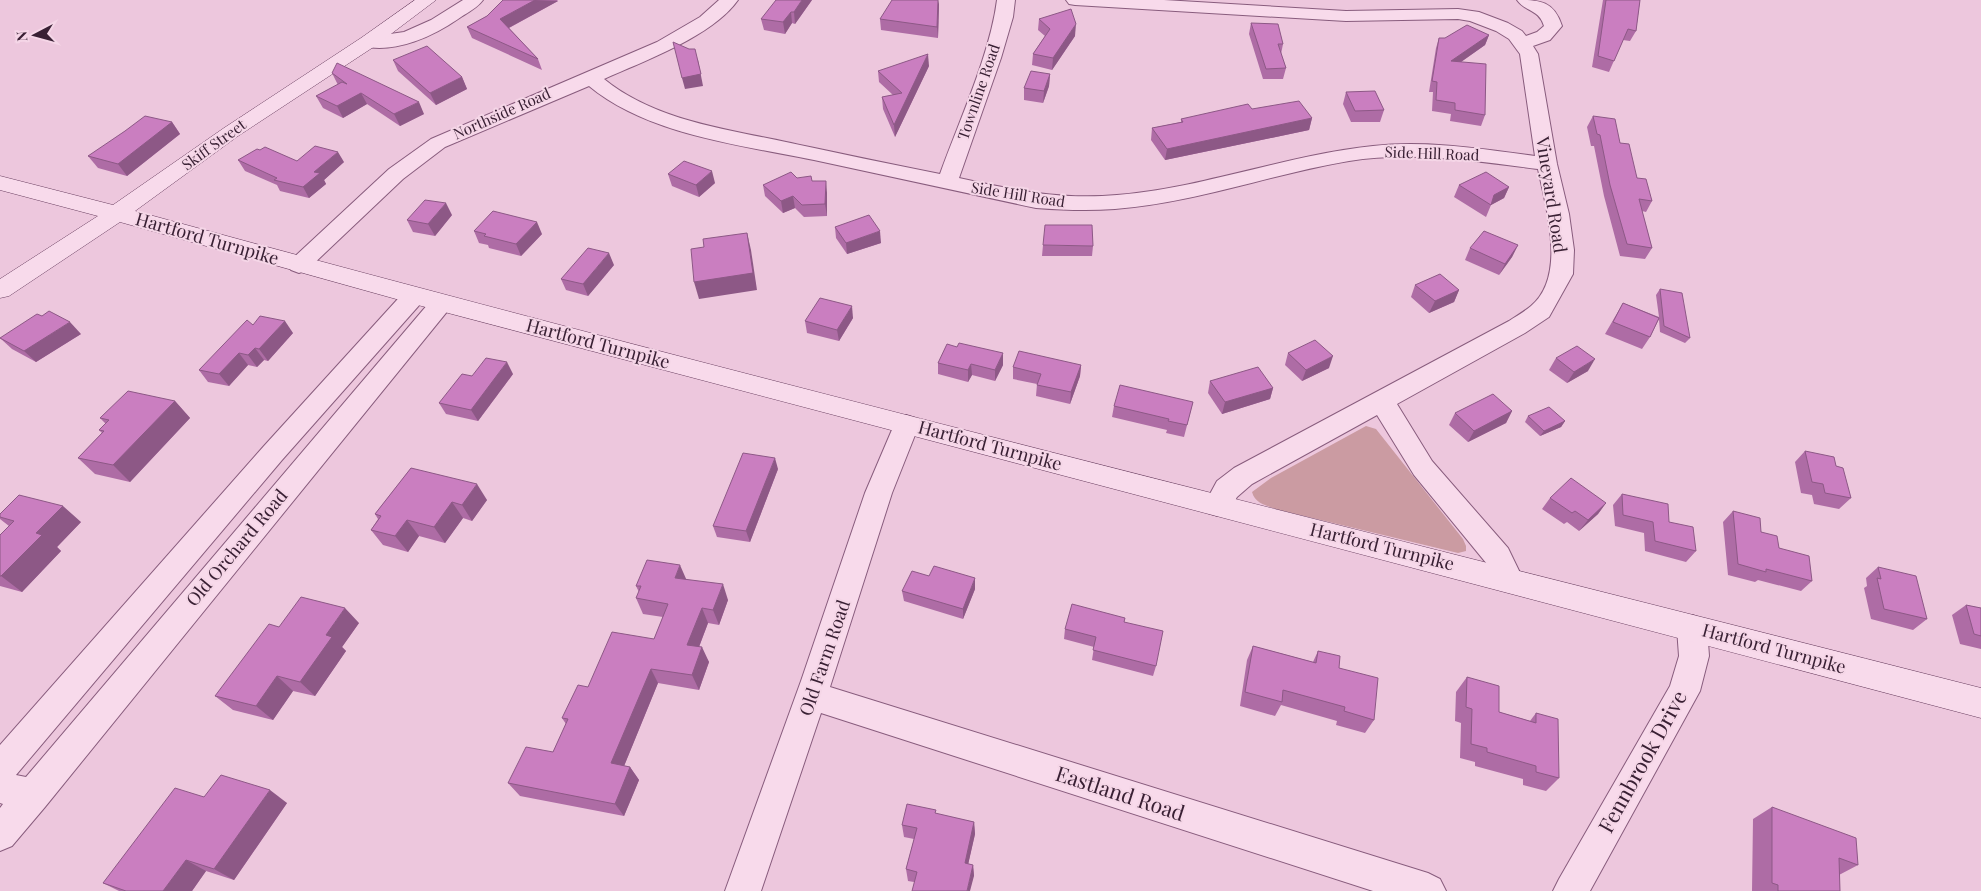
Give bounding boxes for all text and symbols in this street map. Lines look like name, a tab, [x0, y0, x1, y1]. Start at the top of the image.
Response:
north arrow	[10, 10, 60, 60]
text: N	[12, 30, 32, 42]
street label: Townline Road	[952, 41, 1004, 142]
street label: Northside Road	[450, 83, 554, 143]
street label: Skiff Street	[177, 114, 250, 174]
street label: Vineyard Road	[1531, 134, 1573, 255]
street label: Side Hill Road	[1384, 141, 1480, 165]
street label: Side Hill Road	[970, 177, 1067, 211]
street label: Hartford Turnpike	[133, 206, 282, 270]
street label: Hartford Turnpike	[524, 312, 673, 374]
street label: Hartford Turnpike	[916, 414, 1065, 476]
street label: Old Orchard Road	[180, 483, 293, 611]
street label: Hartford Turnpike	[1308, 516, 1457, 576]
street label: Old Farm Road	[793, 596, 855, 719]
street label: Hartford Turnpike	[1700, 617, 1849, 679]
street label: Fennbrook Drive	[1591, 685, 1692, 837]
street label: Eastland Road	[1052, 758, 1189, 826]

